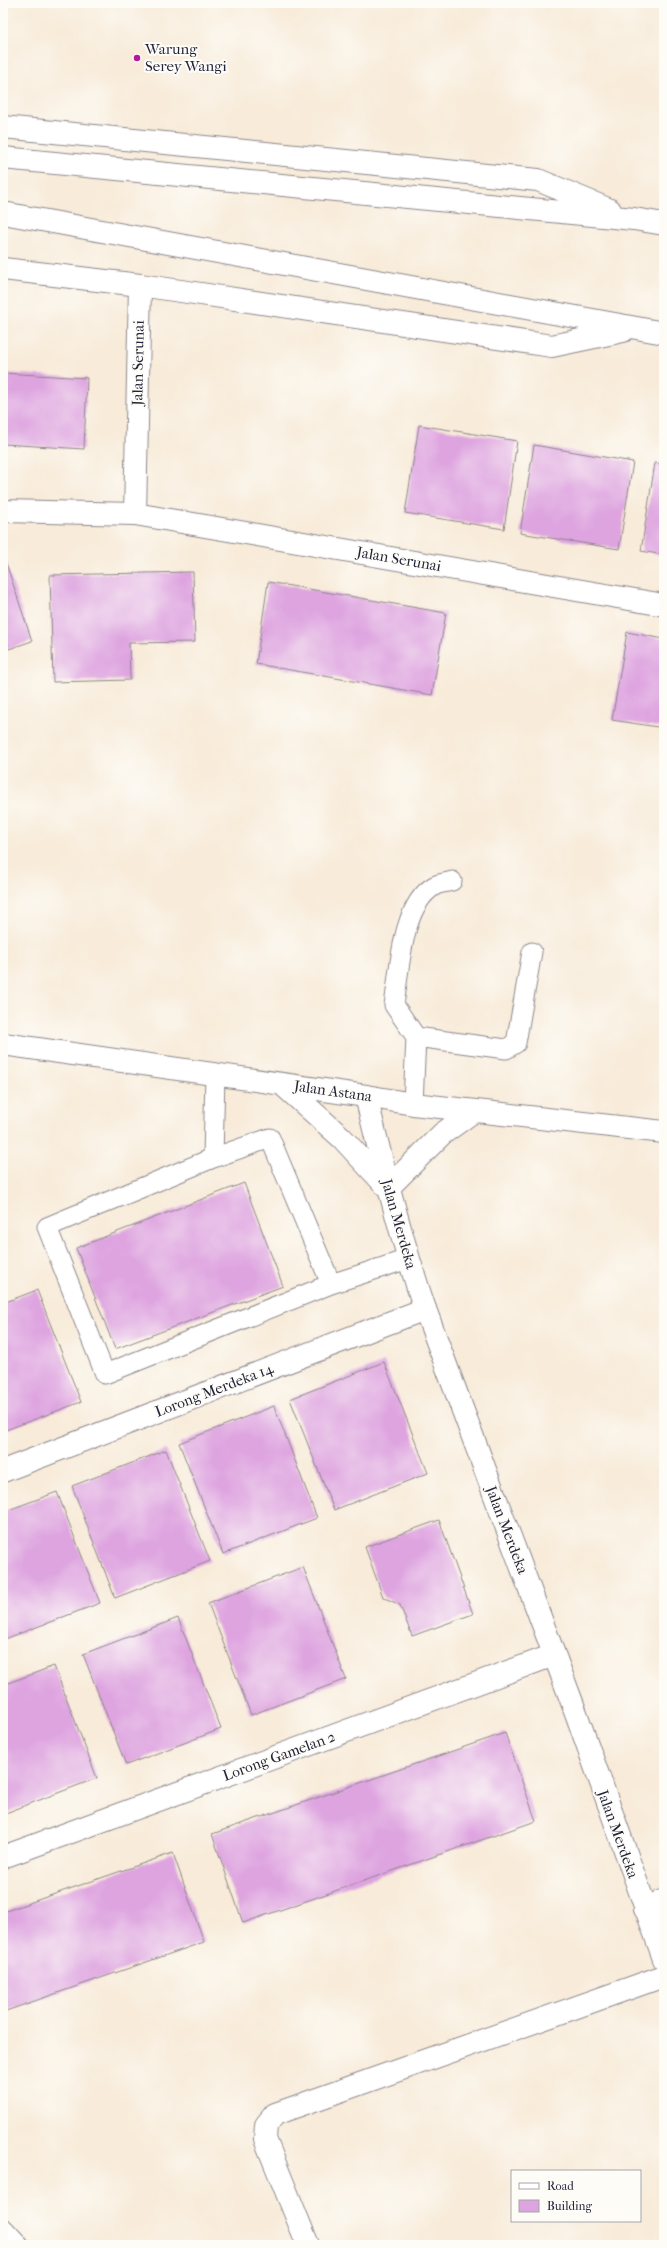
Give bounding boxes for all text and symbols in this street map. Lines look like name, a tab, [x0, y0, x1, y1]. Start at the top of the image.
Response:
place label: Warung Serey Wangi	[144, 40, 227, 75]
marker: Warung Serey Wangi	[132, 53, 142, 63]
street label: Jalan Serunai	[128, 320, 148, 407]
street label: Jalan Serunai	[354, 543, 443, 575]
street label: Jalan Astana	[292, 1076, 374, 1106]
street label: Jalan Merdeka	[377, 1176, 421, 1272]
street label: Lorong Merdeka 14	[152, 1359, 277, 1421]
street label: Jalan Merdeka	[482, 1483, 532, 1577]
street label: Lorong Gamelan 2	[220, 1727, 338, 1785]
street label: Jalan Merdeka	[593, 1786, 643, 1882]
legend	[511, 2170, 641, 2222]
text: Road	[547, 2179, 574, 2193]
text: Building	[547, 2199, 592, 2213]

